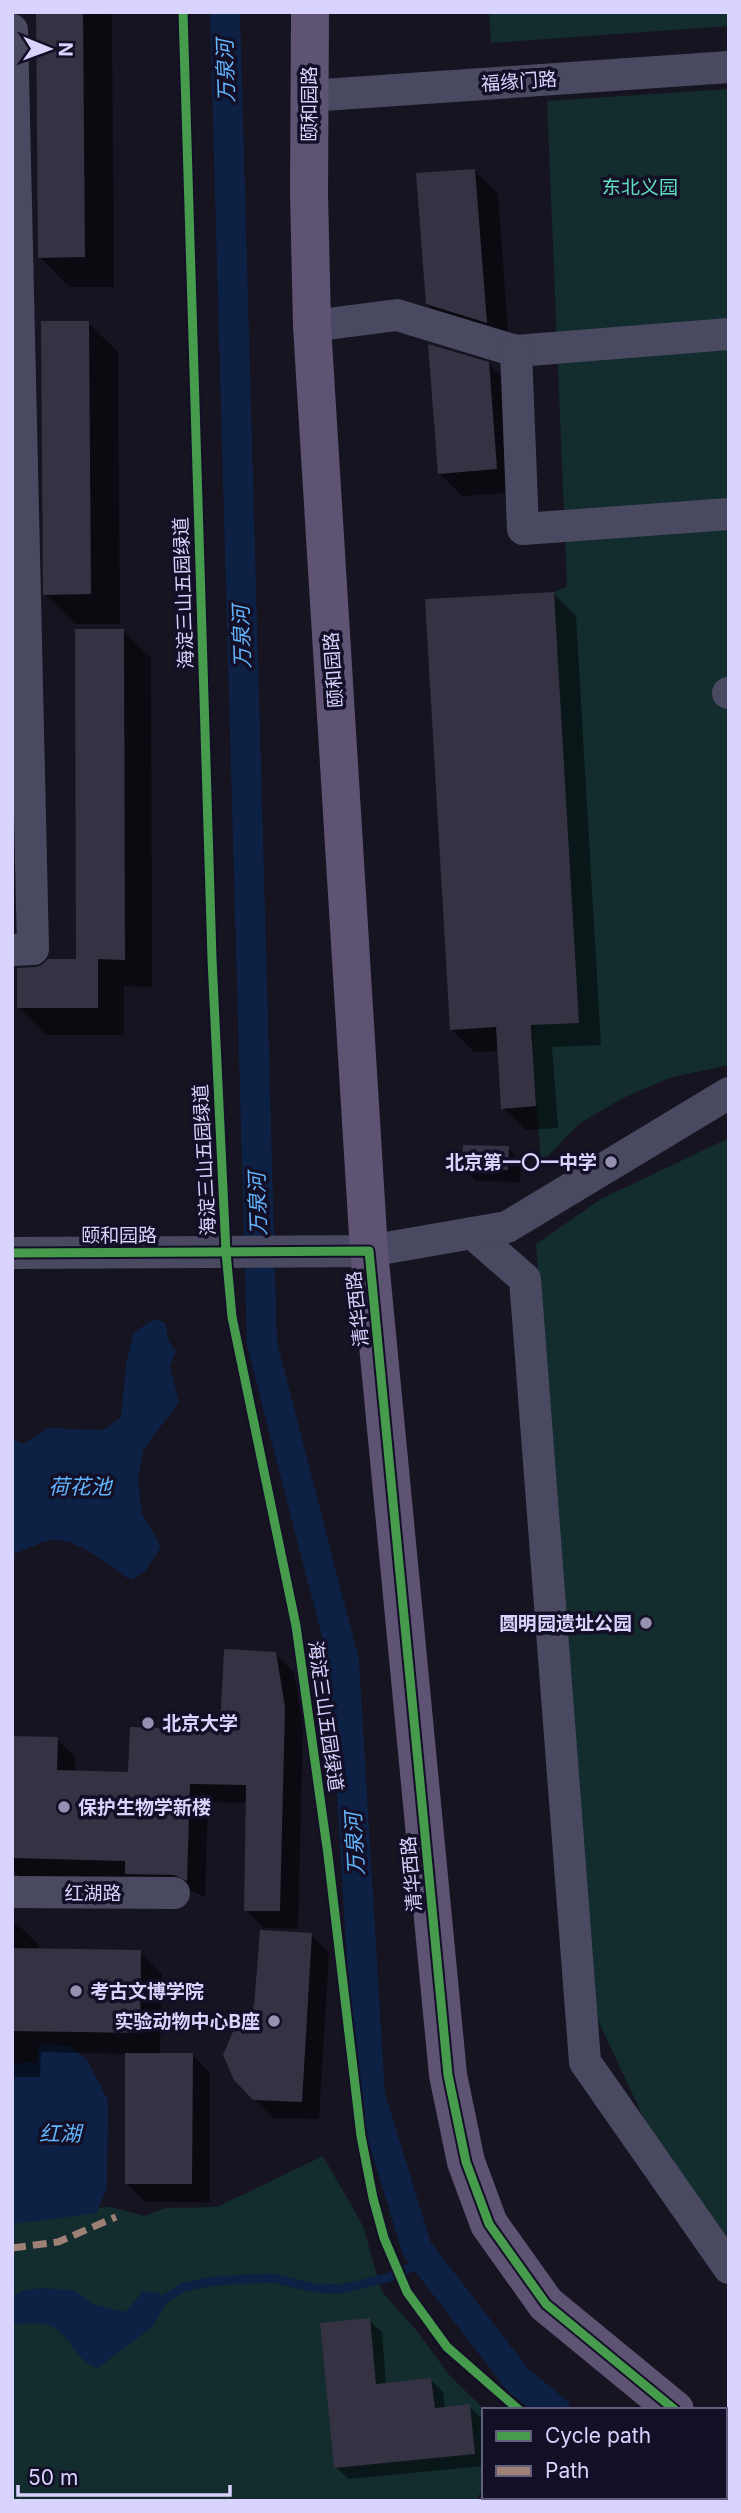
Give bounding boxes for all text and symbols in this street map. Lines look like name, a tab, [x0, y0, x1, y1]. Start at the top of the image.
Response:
north arrow	[14, 14, 84, 84]
water label: 万泉河	[212, 35, 239, 103]
text: N	[54, 42, 77, 57]
street label: 颐和园路	[298, 66, 321, 142]
street label: 福缘门路	[480, 67, 558, 96]
park label: 东北义园	[602, 176, 678, 199]
street label: 海淀三山五园绿道	[169, 517, 198, 669]
water label: 万泉河	[228, 601, 255, 669]
street label: 颐和园路	[319, 631, 348, 709]
street label: 海淀三山五园绿道	[189, 1083, 220, 1236]
place label: 北京第一〇一中学	[445, 1151, 597, 1174]
marker: 北京第一〇一中学	[603, 1154, 619, 1170]
water label: 万泉河	[244, 1168, 271, 1236]
street label: 颐和园路	[81, 1224, 157, 1247]
street label: 清华西路	[342, 1270, 373, 1348]
water label: 荷花池	[49, 1474, 113, 1499]
place label: 圆明园遗址公园	[499, 1612, 632, 1635]
marker: 圆明园遗址公园	[638, 1615, 654, 1631]
street label: 海淀三山五园绿道	[304, 1639, 347, 1793]
place label: 北京大学	[162, 1712, 238, 1735]
marker: 北京大学	[140, 1715, 156, 1731]
place label: 保护生物学新楼	[78, 1796, 211, 1819]
marker: 保护生物学新楼	[56, 1799, 72, 1815]
water label: 万泉河	[340, 1808, 369, 1876]
street label: 清华西路	[397, 1835, 426, 1913]
street label: 红湖路	[64, 1882, 122, 1905]
place label: 考古文博学院	[90, 1980, 204, 2003]
marker: 考古文博学院	[68, 1983, 84, 1999]
place label: 实验动物中心B座	[114, 2010, 260, 2033]
marker: 实验动物中心B座	[266, 2013, 282, 2029]
water label: 红湖	[39, 2121, 84, 2146]
legend	[482, 2408, 727, 2499]
text: Cycle path	[545, 2423, 651, 2448]
scale bar	[18, 2454, 229, 2498]
text: Path	[545, 2458, 590, 2483]
text: 50 m	[28, 2465, 78, 2490]

